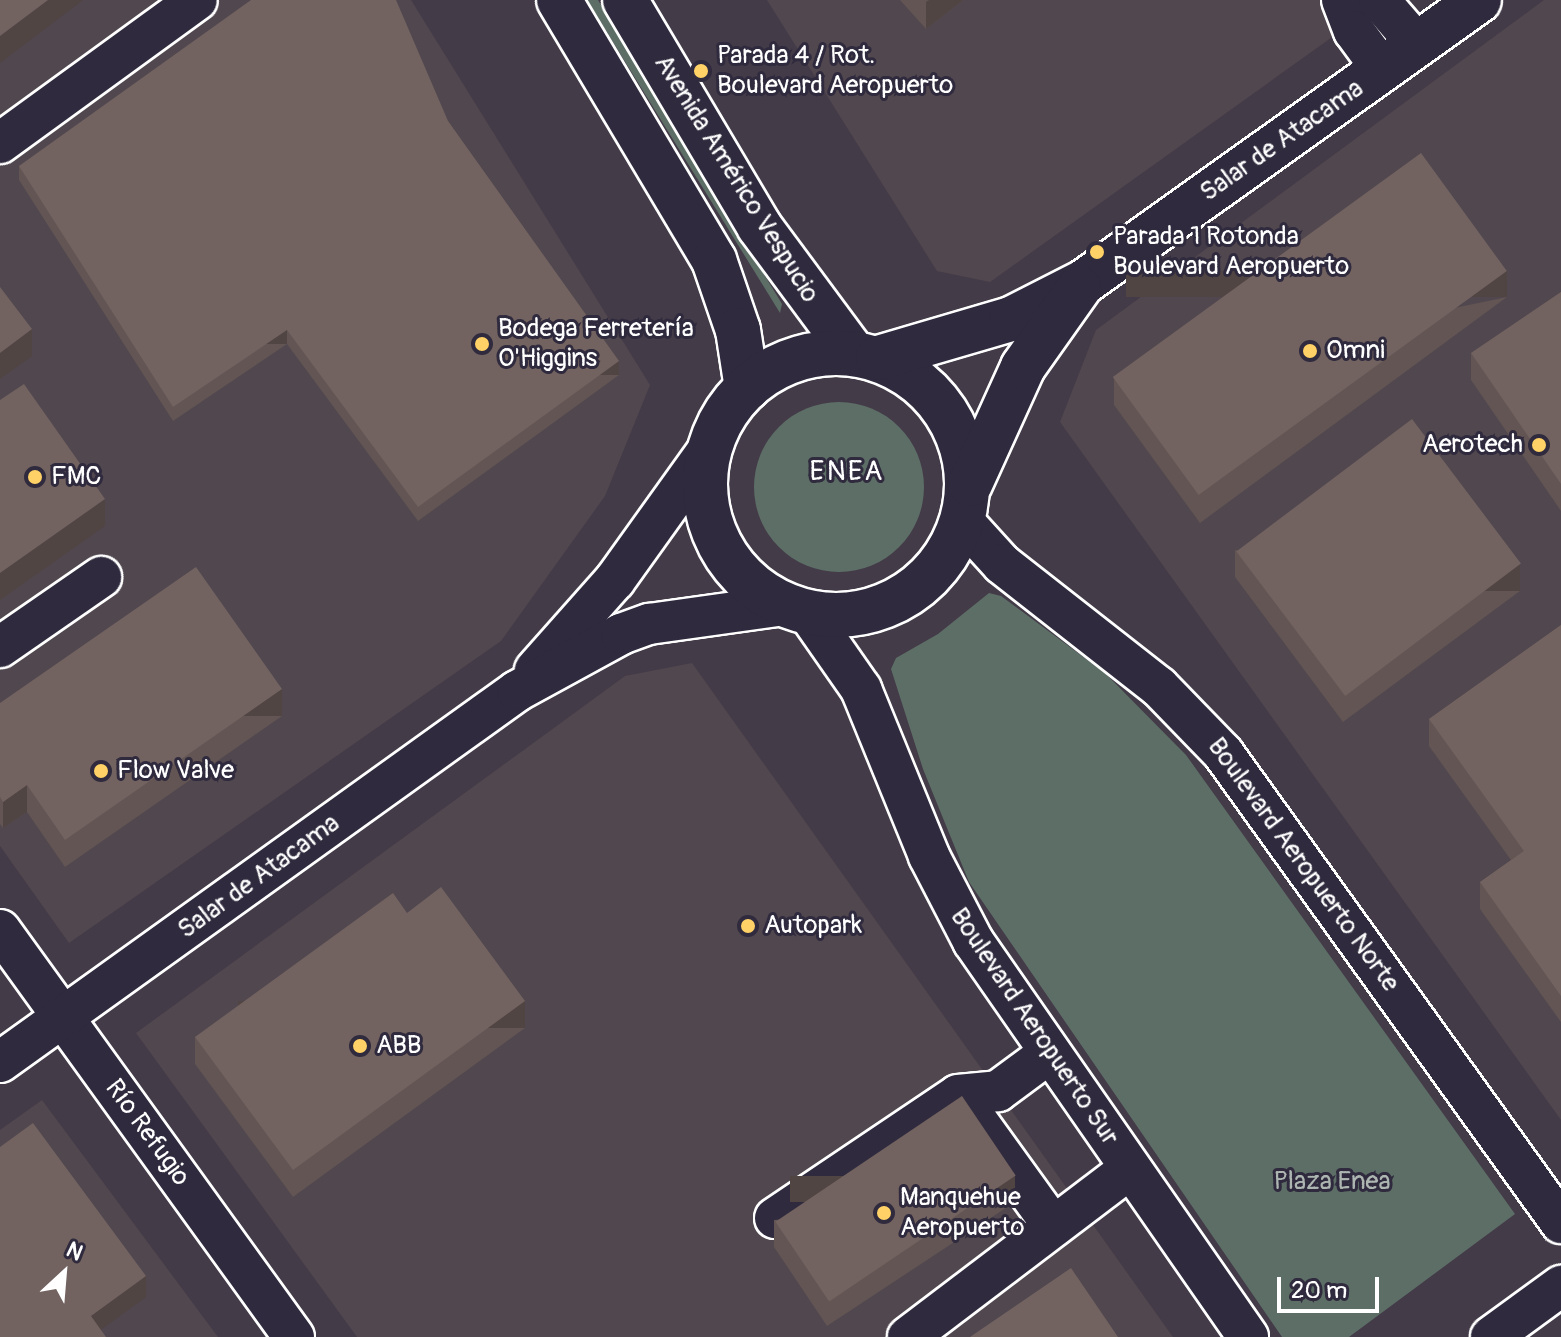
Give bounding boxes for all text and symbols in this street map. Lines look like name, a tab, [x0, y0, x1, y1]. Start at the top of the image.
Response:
place label: Parada 4 / Rot. Boulevard Aeropuerto	[717, 40, 953, 102]
street label: Avenida Américo Vespucio	[647, 49, 825, 309]
marker: Parada 4 / Rot. Boulevard Aeropuerto	[692, 62, 710, 80]
street label: Salar de Atacama	[1194, 73, 1370, 209]
place label: Parada 1 Rotonda Boulevard Aeropuerto	[1113, 221, 1349, 282]
marker: Parada 1 Rotonda Boulevard Aeropuerto	[1088, 243, 1106, 261]
place label: Bodega Ferretería O'Higgins	[498, 313, 694, 374]
marker: Bodega Ferretería O'Higgins	[473, 335, 491, 353]
place label: Omni	[1326, 335, 1385, 367]
marker: Omni	[1301, 342, 1319, 360]
place label: Aerotech	[1422, 429, 1523, 461]
marker: Aerotech	[1530, 436, 1548, 454]
district label: ENEA	[810, 455, 884, 489]
place label: FMC	[51, 461, 101, 493]
marker: FMC	[26, 468, 44, 486]
street label: Boulevard Aeropuerto Norte	[1200, 732, 1406, 998]
place label: Flow Valve	[117, 755, 234, 787]
marker: Flow Valve	[92, 762, 110, 780]
street label: Salar de Atacama	[172, 808, 346, 946]
street label: Boulevard Aeropuerto Sur	[943, 902, 1125, 1152]
place label: Autopark	[764, 910, 862, 942]
marker: Autopark	[739, 917, 757, 935]
place label: ABB	[376, 1030, 422, 1062]
marker: ABB	[351, 1037, 369, 1055]
street label: Río Refugio	[98, 1074, 196, 1192]
park label: Plaza Enea	[1273, 1166, 1391, 1198]
place label: Manquehue Aeropuerto	[900, 1182, 1025, 1244]
marker: Manquehue Aeropuerto	[875, 1204, 893, 1222]
north arrow	[24, 1233, 104, 1313]
text: N	[62, 1236, 87, 1267]
scale bar	[1281, 1261, 1383, 1311]
text: 20 m	[1291, 1276, 1347, 1305]

